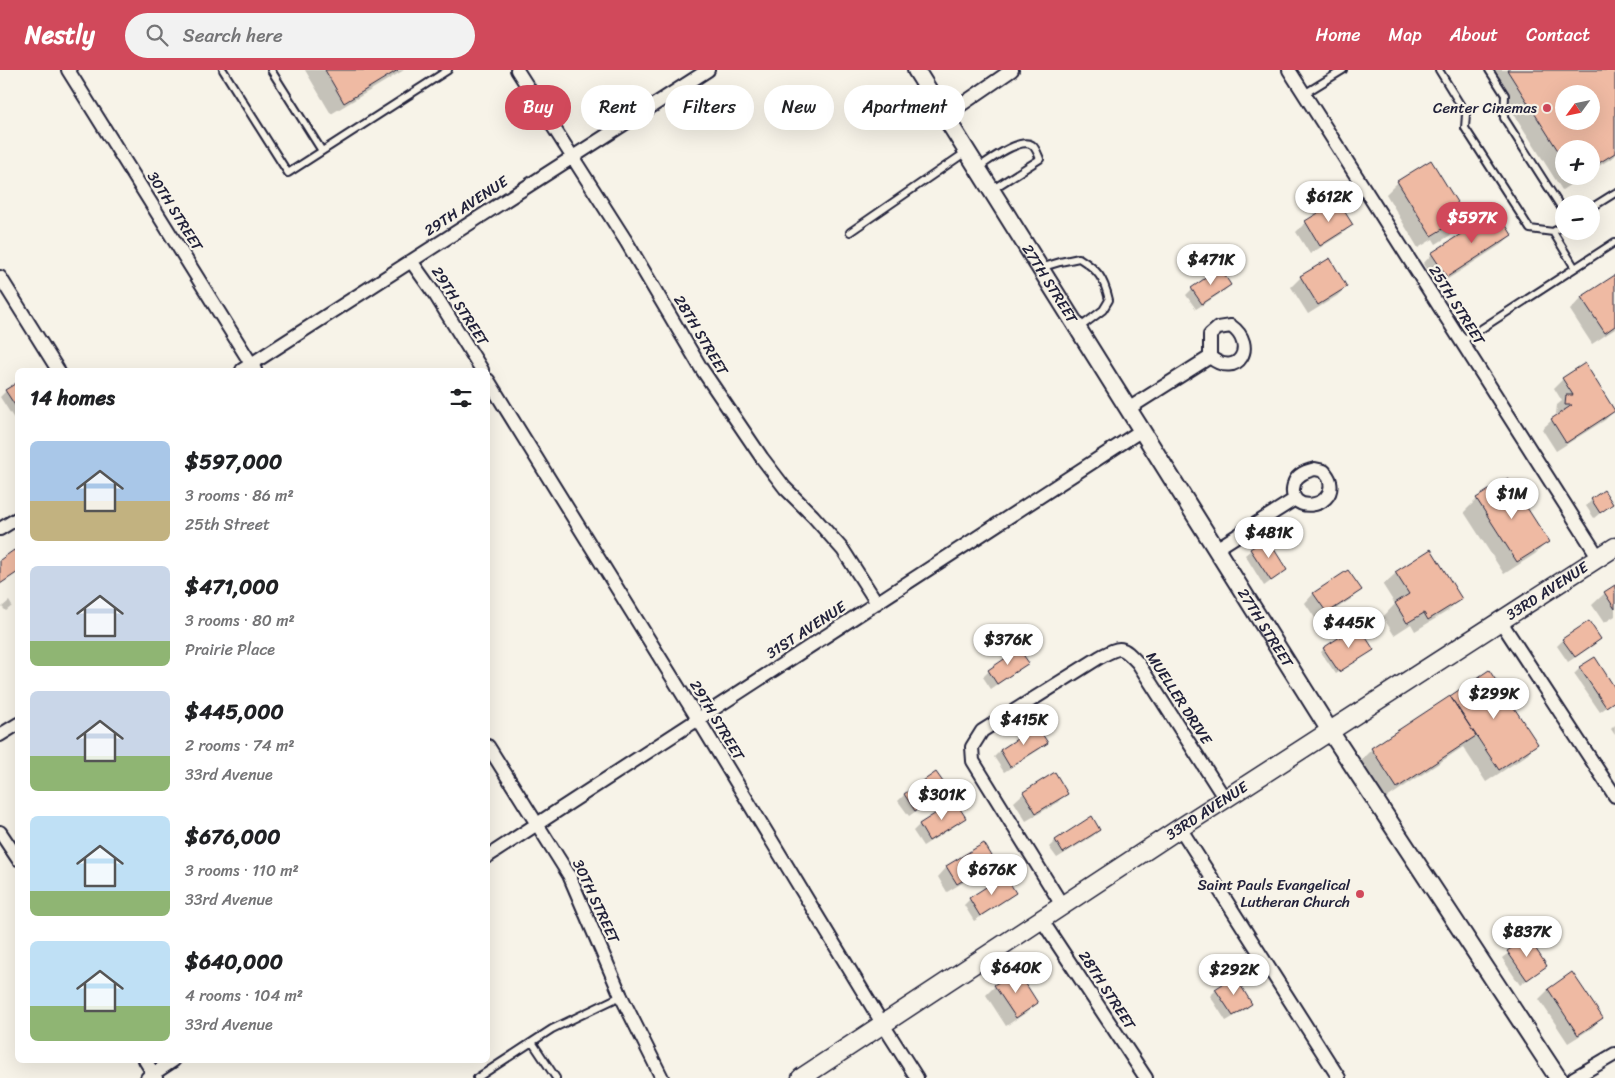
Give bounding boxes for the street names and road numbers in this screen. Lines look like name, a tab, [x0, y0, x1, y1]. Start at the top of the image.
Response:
street label: 30TH STREET	[140, 166, 211, 257]
street label: 29TH AVENUE	[419, 168, 515, 243]
street label: 27TH STREET	[1015, 239, 1085, 330]
street label: 25TH STREET	[1422, 260, 1493, 351]
street label: 29TH STREET	[425, 261, 496, 352]
street label: 28TH STREET	[667, 290, 736, 382]
street label: 33RD AVENUE	[1501, 554, 1595, 627]
street label: 27TH STREET	[1230, 583, 1301, 674]
street label: 31ST AVENUE	[761, 593, 853, 666]
street label: MUELLER DRIVE	[1139, 646, 1220, 751]
street label: 29TH STREET	[683, 675, 752, 767]
street label: 33RD AVENUE	[1160, 773, 1255, 847]
street label: 30TH STREET	[565, 855, 627, 949]
street label: 28TH STREET	[1072, 945, 1143, 1036]

